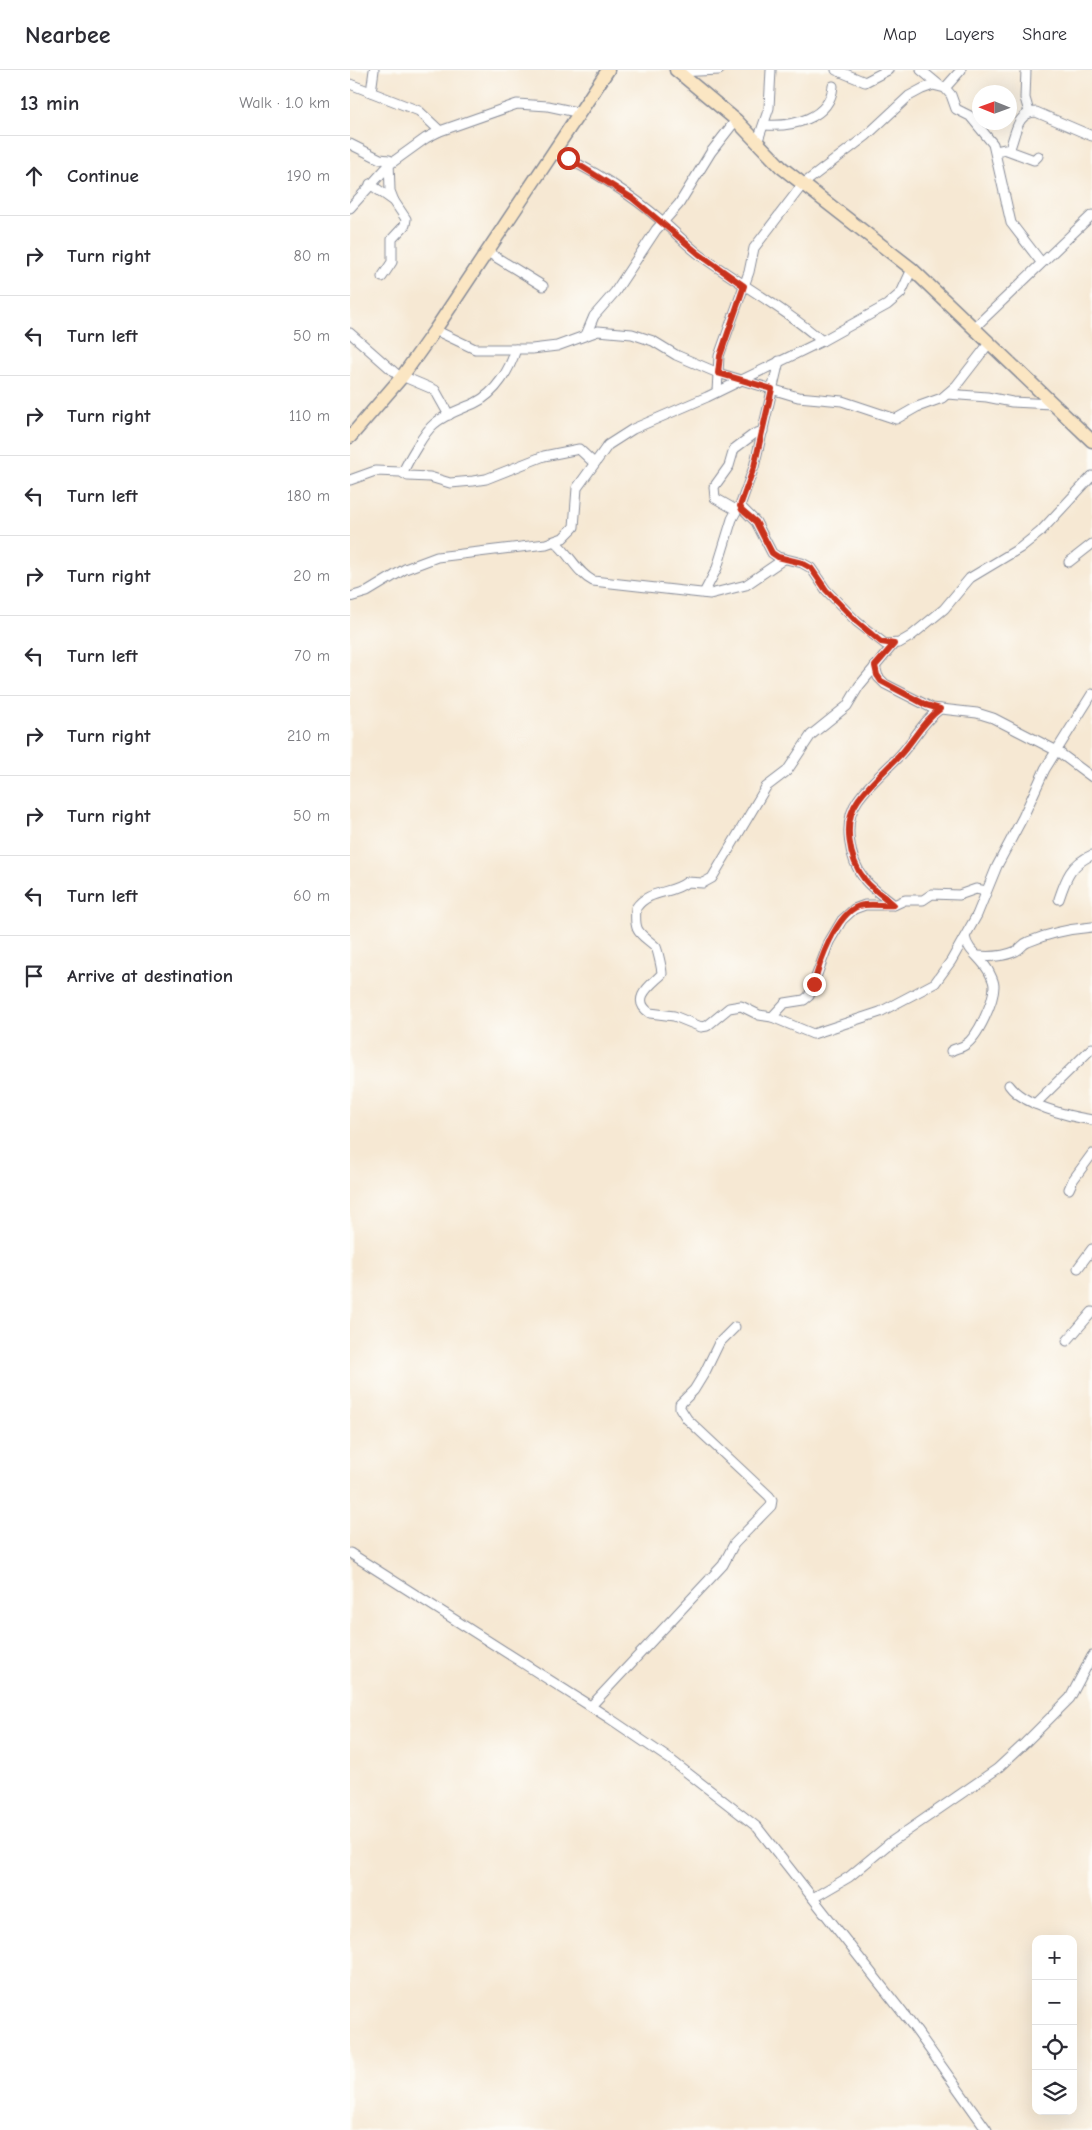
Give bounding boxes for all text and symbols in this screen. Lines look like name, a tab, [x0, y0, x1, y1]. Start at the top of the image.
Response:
text: Nearbee	[25, 21, 110, 49]
text: Map	[883, 24, 917, 45]
text: Layers	[945, 24, 994, 45]
text: Share	[1022, 24, 1067, 45]
north arrow	[972, 85, 1017, 130]
text: 13 min	[20, 91, 79, 115]
text: Walk · 1.0 km	[239, 94, 330, 112]
route start	[557, 147, 580, 170]
icon: ahead	[20, 162, 48, 190]
text: Continue	[67, 165, 139, 187]
text: 190 m	[287, 167, 330, 185]
icon: right	[20, 242, 48, 270]
text: Turn right	[67, 245, 151, 267]
text: 80 m	[293, 247, 330, 265]
icon: left	[20, 322, 48, 350]
text: Turn left	[67, 325, 138, 347]
text: 50 m	[293, 327, 330, 345]
icon: right	[20, 402, 48, 430]
text: Turn right	[67, 405, 151, 427]
text: 110 m	[289, 407, 330, 425]
icon: left	[20, 482, 48, 510]
text: Turn left	[67, 485, 138, 507]
text: 180 m	[287, 487, 330, 505]
icon: right	[20, 562, 48, 590]
text: Turn right	[67, 565, 151, 587]
text: 20 m	[293, 567, 330, 585]
icon: left	[20, 642, 48, 670]
text: Turn left	[67, 645, 138, 667]
text: 70 m	[294, 647, 330, 665]
icon: right	[20, 722, 48, 750]
text: Turn right	[67, 725, 151, 747]
text: 210 m	[287, 727, 330, 745]
icon: right	[20, 802, 48, 830]
text: Turn right	[67, 805, 151, 827]
text: 50 m	[293, 807, 330, 825]
icon: left	[20, 882, 48, 910]
text: Turn left	[67, 885, 138, 907]
text: 60 m	[293, 887, 330, 905]
icon: arrive	[20, 962, 48, 990]
text: Arrive at destination	[67, 965, 233, 987]
route end	[803, 973, 826, 996]
map controls	[1032, 1935, 1077, 2115]
button: +	[1032, 1935, 1077, 1980]
button: −	[1032, 1980, 1077, 2025]
button: locate	[1032, 2025, 1077, 2070]
button: layers	[1032, 2070, 1077, 2115]

